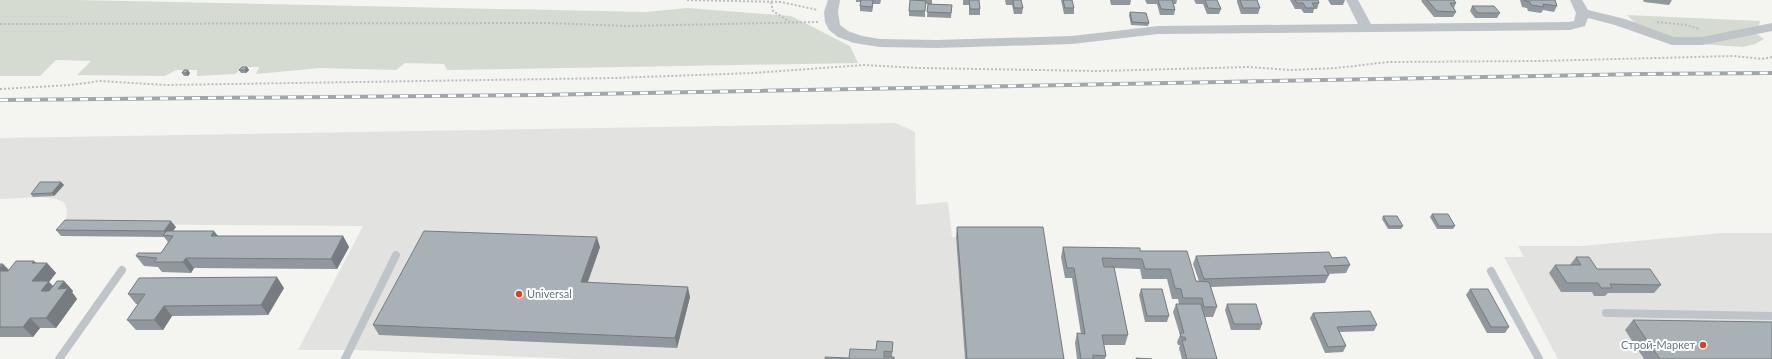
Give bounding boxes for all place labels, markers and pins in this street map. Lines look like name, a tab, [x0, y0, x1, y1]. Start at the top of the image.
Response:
place label: Universal	[527, 287, 572, 300]
marker: Universal	[514, 289, 524, 299]
place label: Строй-Маркет	[1621, 338, 1695, 351]
marker: Строй-Маркет	[1698, 340, 1708, 350]

